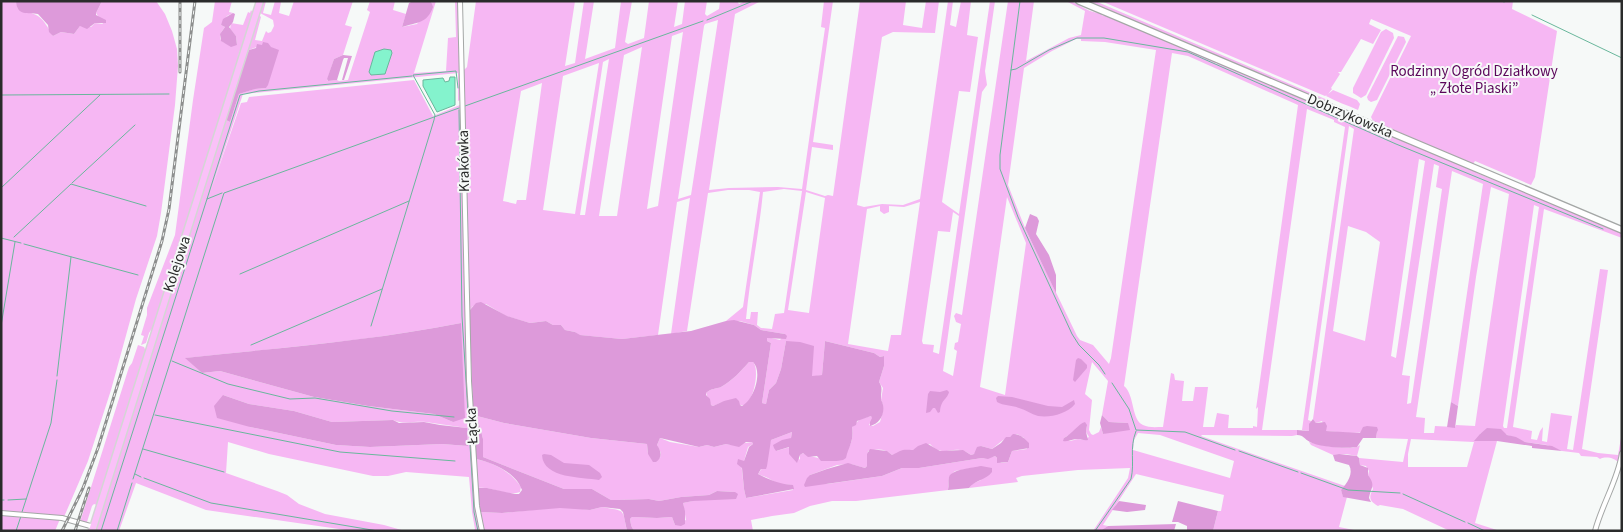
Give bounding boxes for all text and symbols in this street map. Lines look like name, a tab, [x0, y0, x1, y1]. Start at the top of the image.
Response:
park label: Rodzinny Ogród Działkowy „ Złote Piaski”	[1390, 61, 1558, 99]
street label: Dobrzykowska	[1304, 89, 1396, 143]
street label: Krakówka	[453, 130, 475, 192]
street label: Kolejowa	[158, 233, 196, 295]
street label: Łącka	[461, 407, 483, 446]

